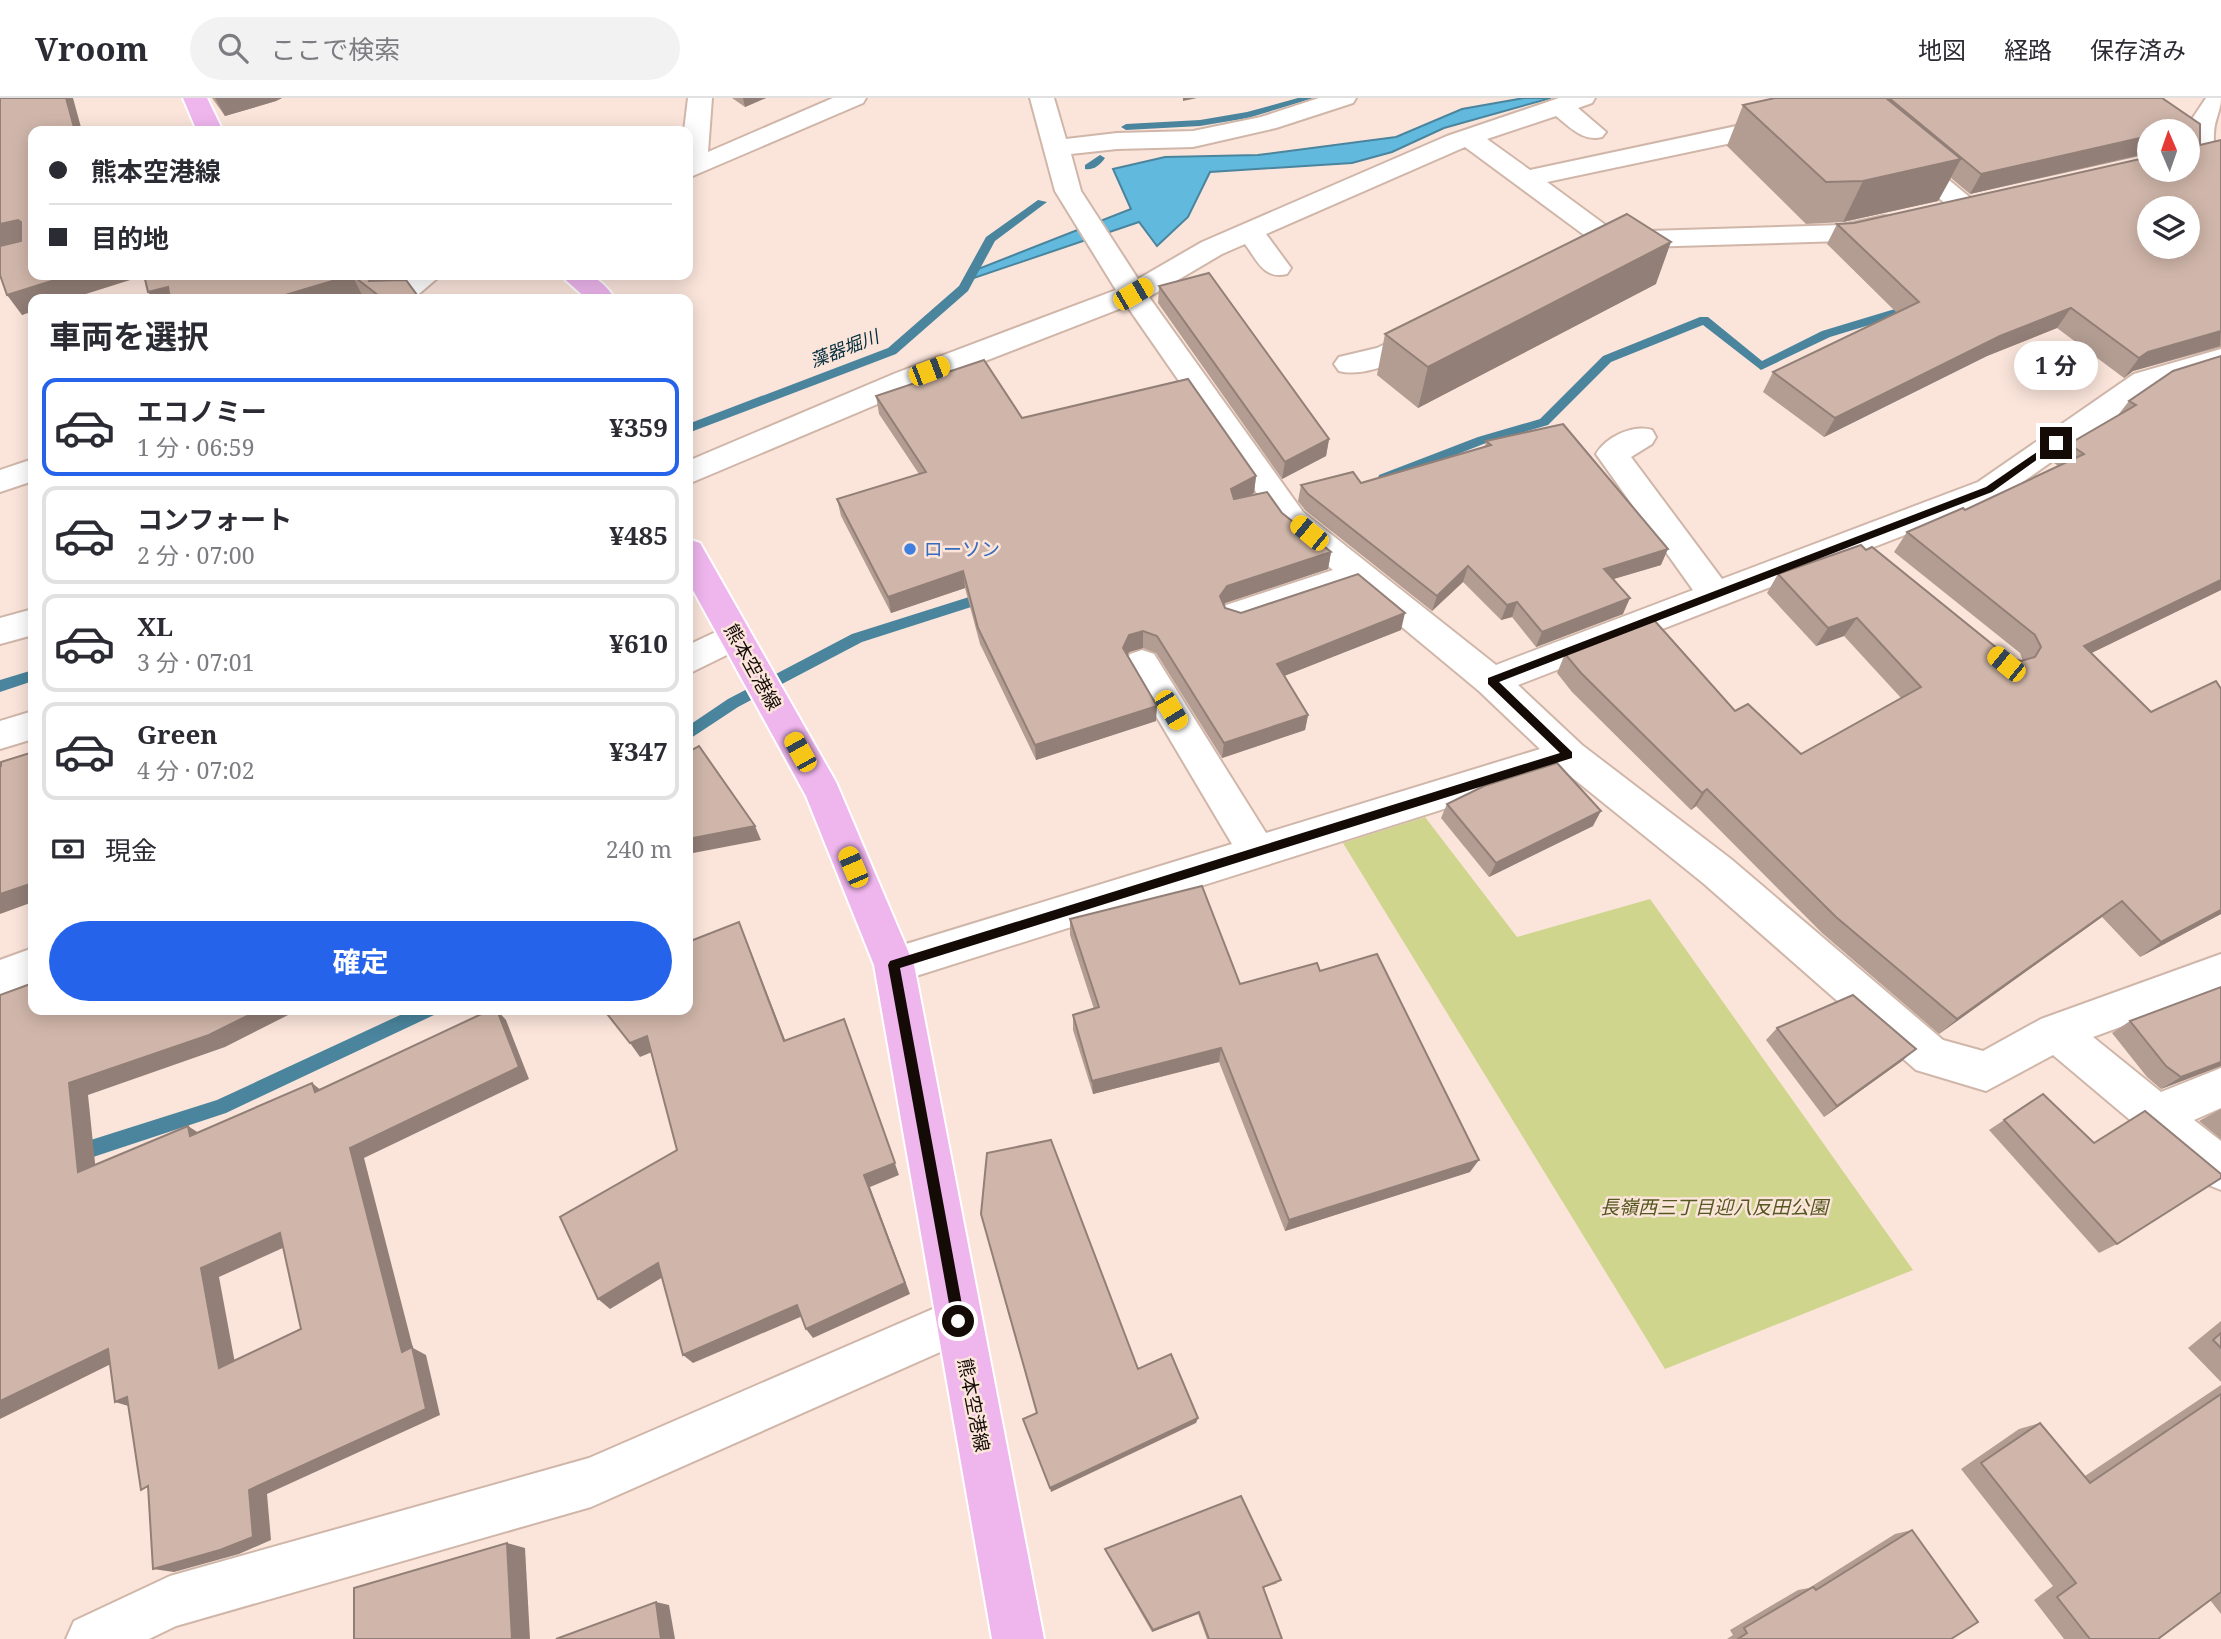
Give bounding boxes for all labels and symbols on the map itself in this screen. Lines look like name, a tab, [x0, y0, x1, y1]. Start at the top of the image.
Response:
north arrow	[2137, 119, 2200, 182]
car	[1110, 274, 1157, 314]
water label: 藻器堀川	[806, 323, 884, 372]
callout: 1 分	[2014, 342, 2098, 390]
car	[906, 354, 953, 388]
route end	[2040, 427, 2072, 459]
car	[1287, 512, 1332, 554]
place label: ローソン	[924, 536, 1000, 562]
marker: ローソン	[902, 541, 918, 557]
street label: 熊本空港線	[719, 619, 787, 715]
car	[1984, 643, 2029, 685]
car	[1152, 687, 1191, 733]
car	[781, 729, 820, 775]
car	[836, 844, 871, 890]
park label: 長嶺西三丁目迎八反田公園	[1600, 1194, 1831, 1220]
route start	[942, 1305, 974, 1337]
street label: 熊本空港線	[952, 1356, 996, 1454]

